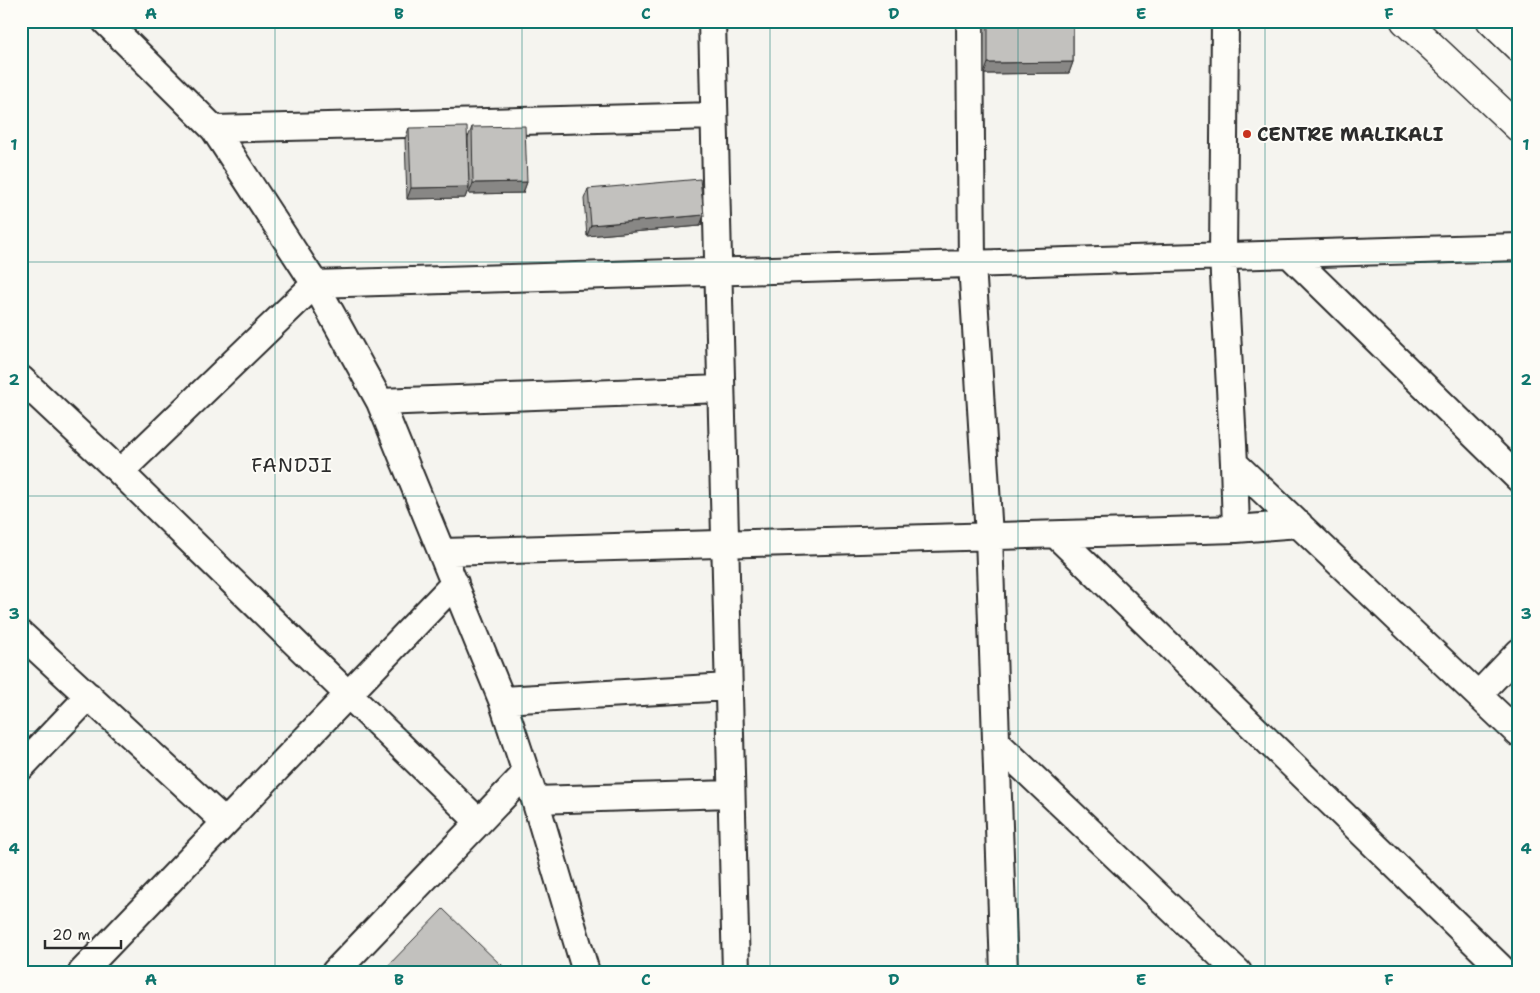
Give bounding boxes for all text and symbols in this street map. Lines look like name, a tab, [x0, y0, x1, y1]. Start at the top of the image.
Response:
text: A	[145, 3, 157, 24]
text: B	[394, 3, 404, 24]
text: C	[641, 3, 651, 24]
text: D	[888, 3, 900, 24]
text: E	[1136, 3, 1146, 24]
text: F	[1384, 3, 1394, 24]
place label: CENTRE MALIKALI	[1257, 122, 1444, 147]
marker: CENTRE MALIKALI	[1241, 128, 1253, 140]
text: 1	[10, 134, 18, 155]
text: 1	[1522, 134, 1530, 155]
text: 2	[8, 369, 20, 390]
text: 2	[1520, 369, 1532, 390]
district label: FANDJI	[251, 452, 333, 478]
text: 3	[8, 603, 20, 624]
text: 3	[1520, 603, 1532, 624]
text: 4	[8, 838, 20, 859]
text: 4	[1520, 838, 1532, 859]
scale bar	[45, 918, 121, 950]
text: 20 m	[52, 925, 91, 945]
text: A	[145, 969, 157, 990]
text: B	[394, 969, 404, 990]
text: C	[641, 969, 651, 990]
text: D	[888, 969, 900, 990]
text: E	[1136, 969, 1146, 990]
text: F	[1384, 969, 1394, 990]

